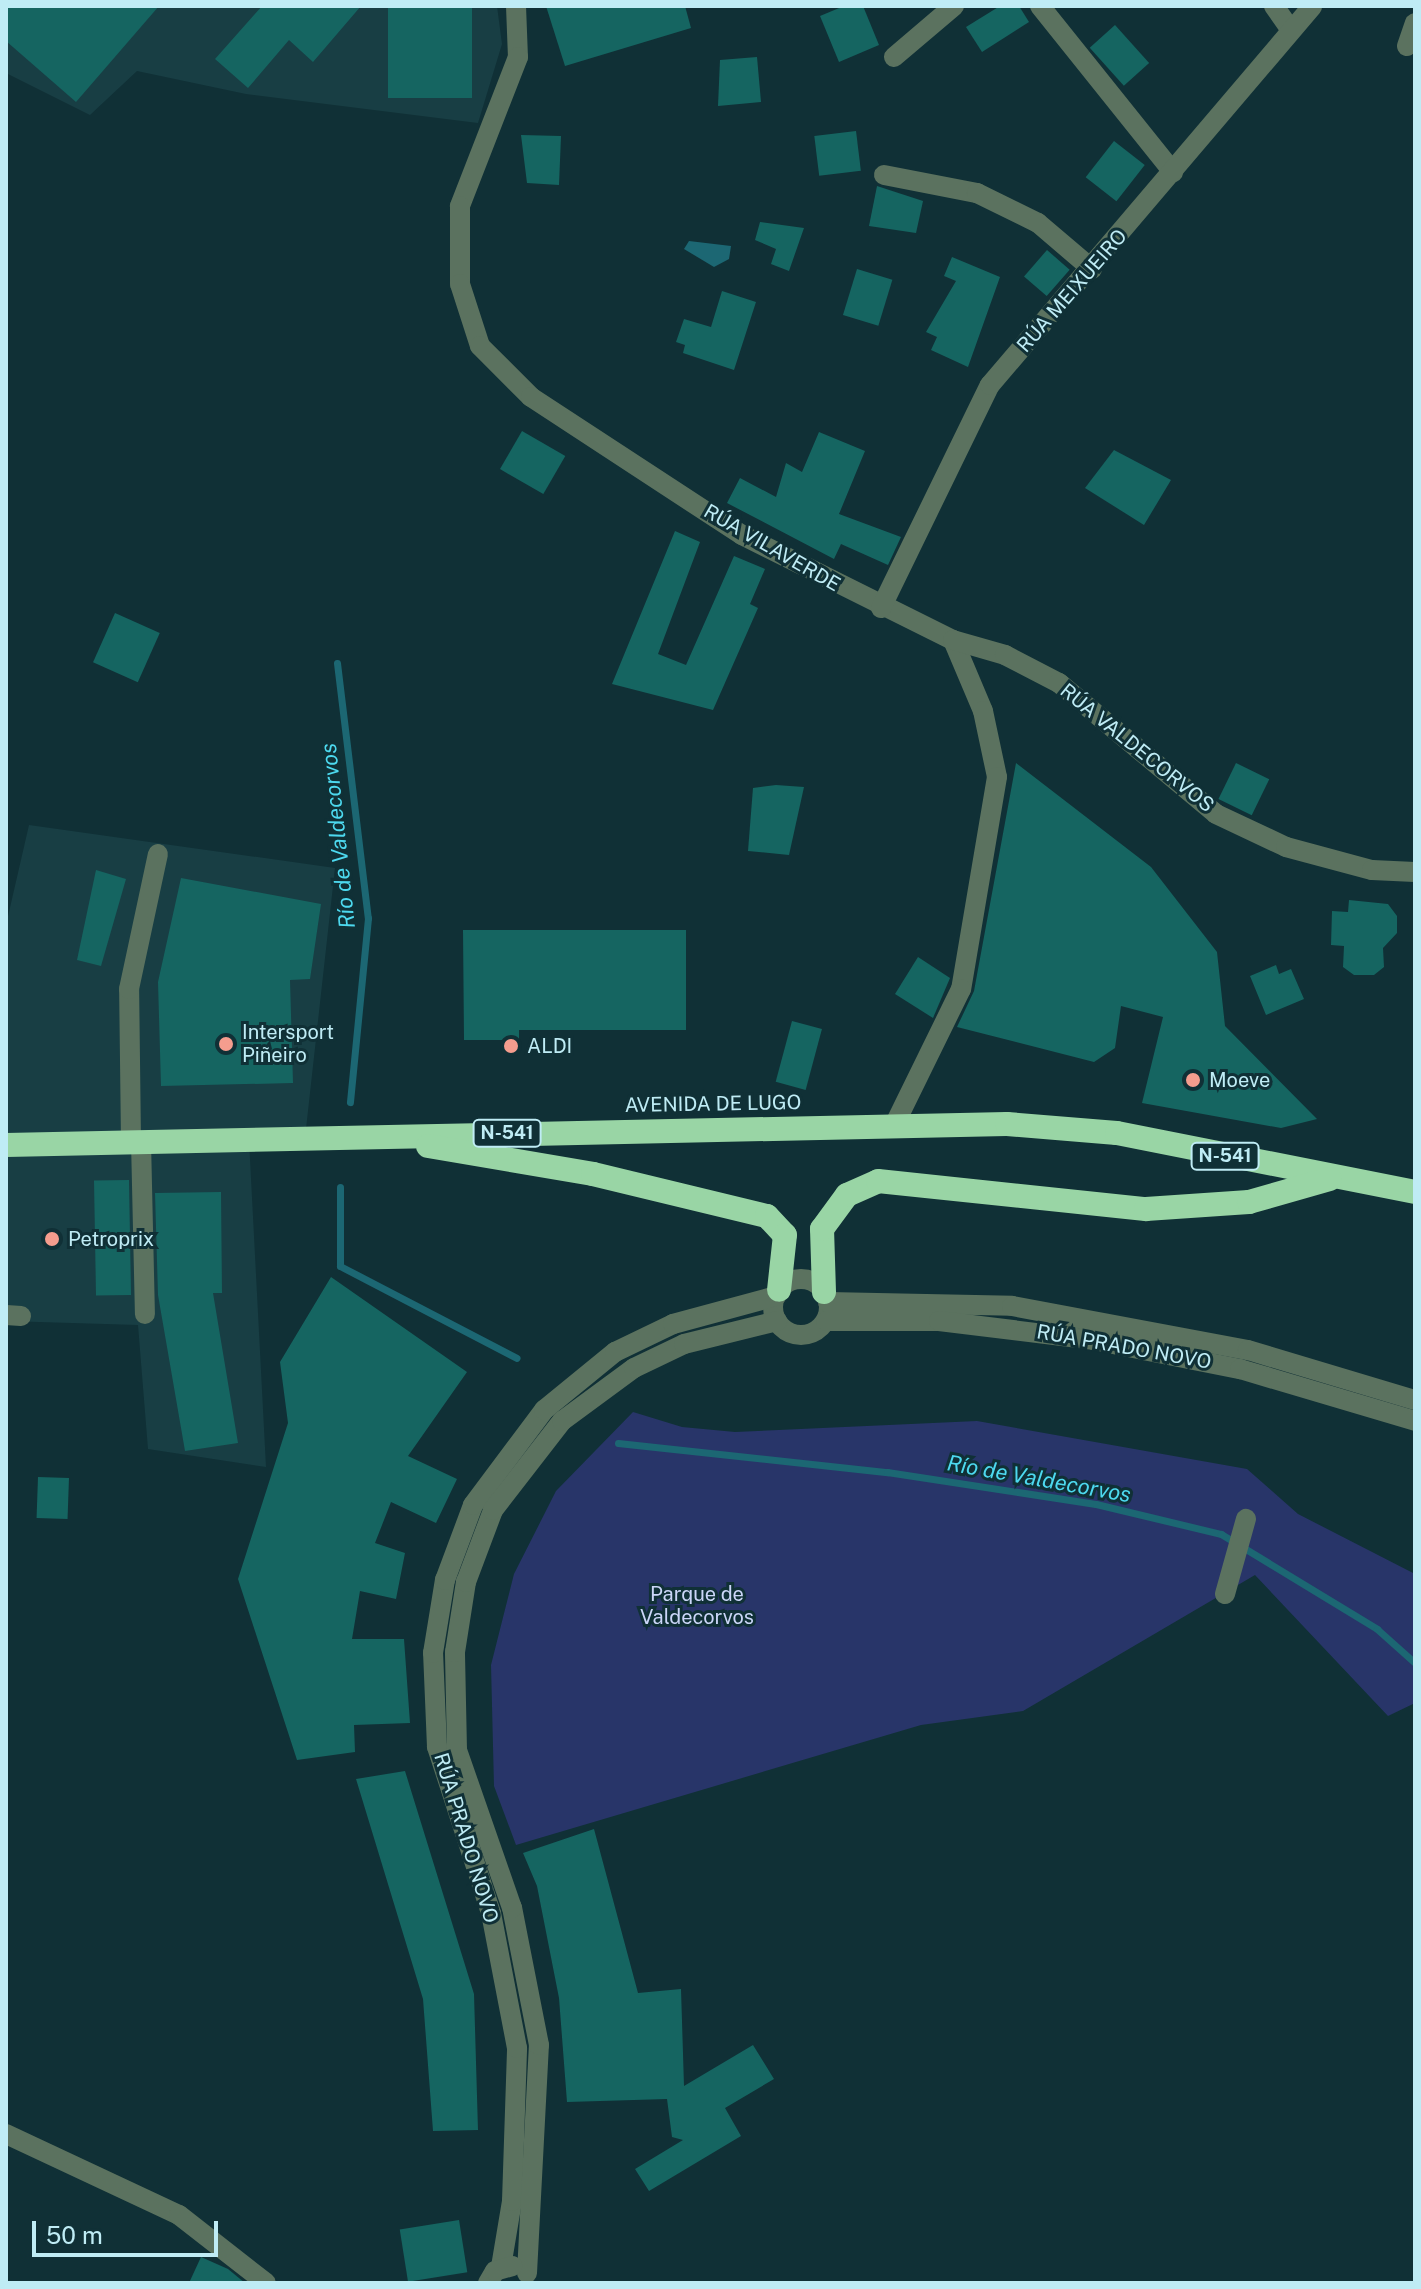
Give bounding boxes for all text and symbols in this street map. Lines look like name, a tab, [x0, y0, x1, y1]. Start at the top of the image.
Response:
street label: RÚA MEIXUEIRO	[1012, 225, 1132, 357]
street label: RÚA VILAVERDE	[699, 499, 845, 597]
street label: RÚA VALDECORVOS	[1055, 678, 1219, 818]
water label: Río de Valdecorvos	[315, 742, 361, 930]
place label: Intersport Piñeiro	[242, 1020, 334, 1067]
place label: ALDI	[527, 1034, 572, 1058]
marker: Intersport Piñeiro	[217, 1035, 235, 1053]
marker: ALDI	[502, 1037, 520, 1055]
place label: Moeve	[1209, 1068, 1270, 1092]
marker: Moeve	[1184, 1071, 1202, 1089]
street label: AVENIDA DE LUGO	[625, 1090, 801, 1118]
road number: N-541	[471, 1119, 543, 1147]
road number: N-541	[1189, 1142, 1261, 1170]
place label: Petroprix	[68, 1227, 154, 1251]
marker: Petroprix	[43, 1230, 61, 1248]
street label: RÚA PRADO NOVO	[1035, 1320, 1213, 1374]
water label: Río de Valdecorvos	[944, 1450, 1134, 1508]
park label: Parque de Valdecorvos	[640, 1582, 754, 1629]
street label: RÚA PRADO NOVO	[429, 1750, 503, 1926]
scale bar	[36, 2205, 222, 2255]
text: 50 m	[46, 2221, 103, 2249]

